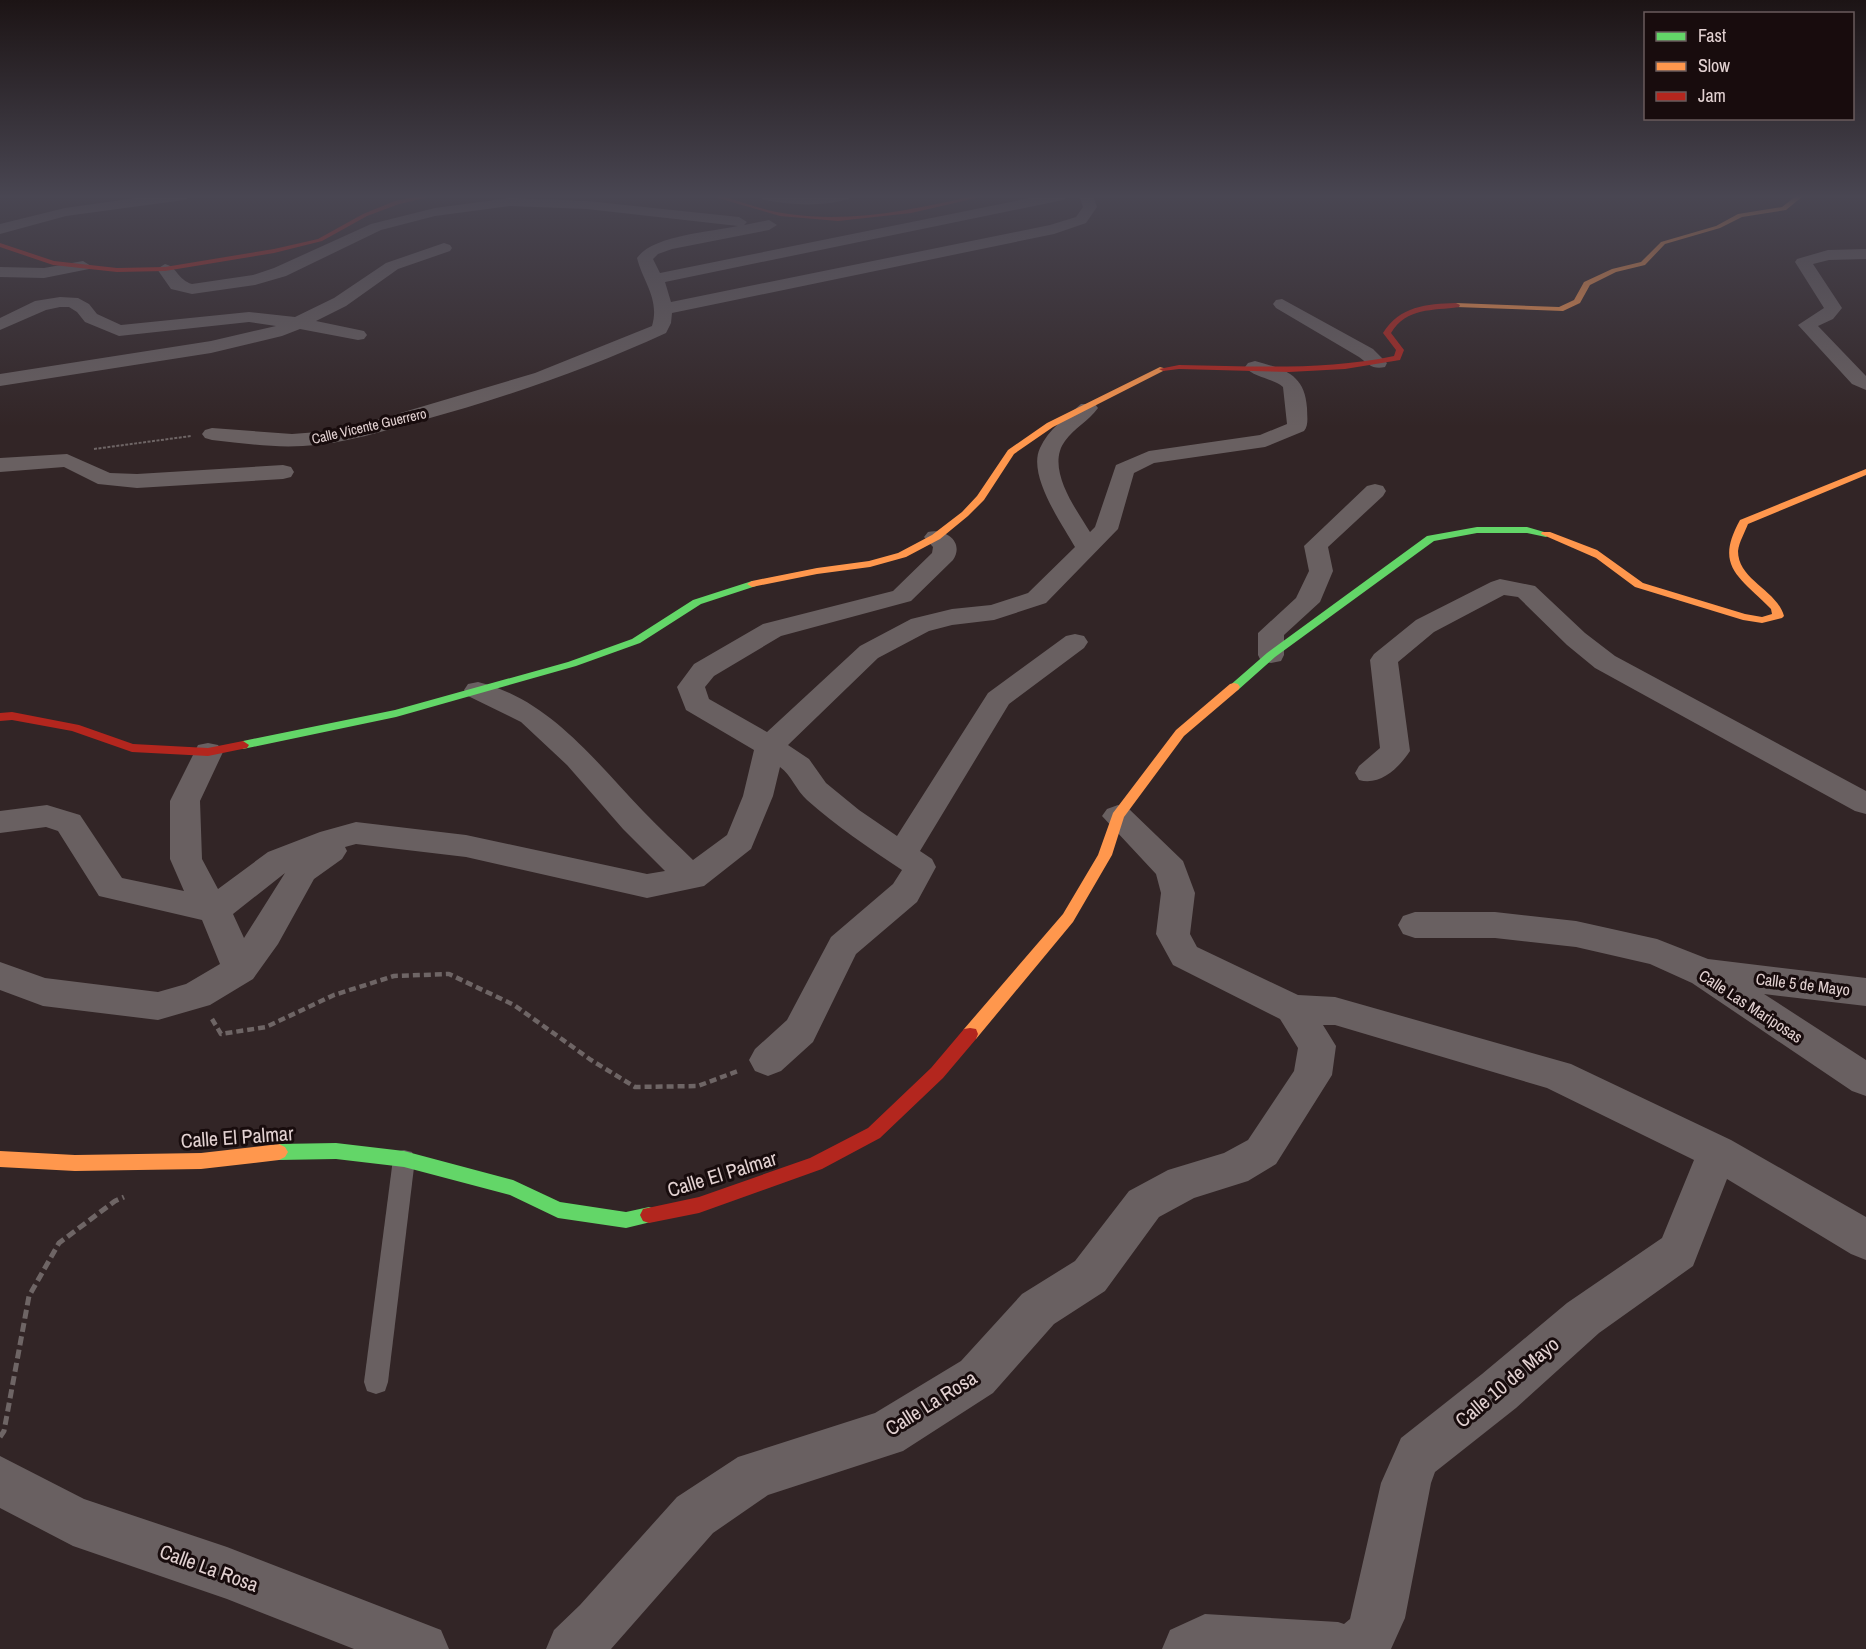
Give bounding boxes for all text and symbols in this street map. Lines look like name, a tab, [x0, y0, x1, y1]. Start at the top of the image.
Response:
legend	[1644, 12, 1854, 120]
text: Fast	[1698, 23, 1726, 48]
text: Slow	[1698, 53, 1730, 78]
text: Jam	[1698, 83, 1726, 108]
street label: Calle Vicente Guerrero	[310, 404, 428, 448]
street label: Calle Las Mariposas	[1695, 964, 1807, 1048]
street label: Calle 5 de Mayo	[1755, 967, 1851, 1001]
street label: Calle El Palmar	[180, 1119, 295, 1154]
street label: Calle El Palmar	[664, 1144, 780, 1203]
street label: Calle 10 de Mayo	[1449, 1330, 1564, 1433]
street label: Calle La Rosa	[880, 1364, 982, 1441]
street label: Calle La Rosa	[156, 1537, 262, 1598]

